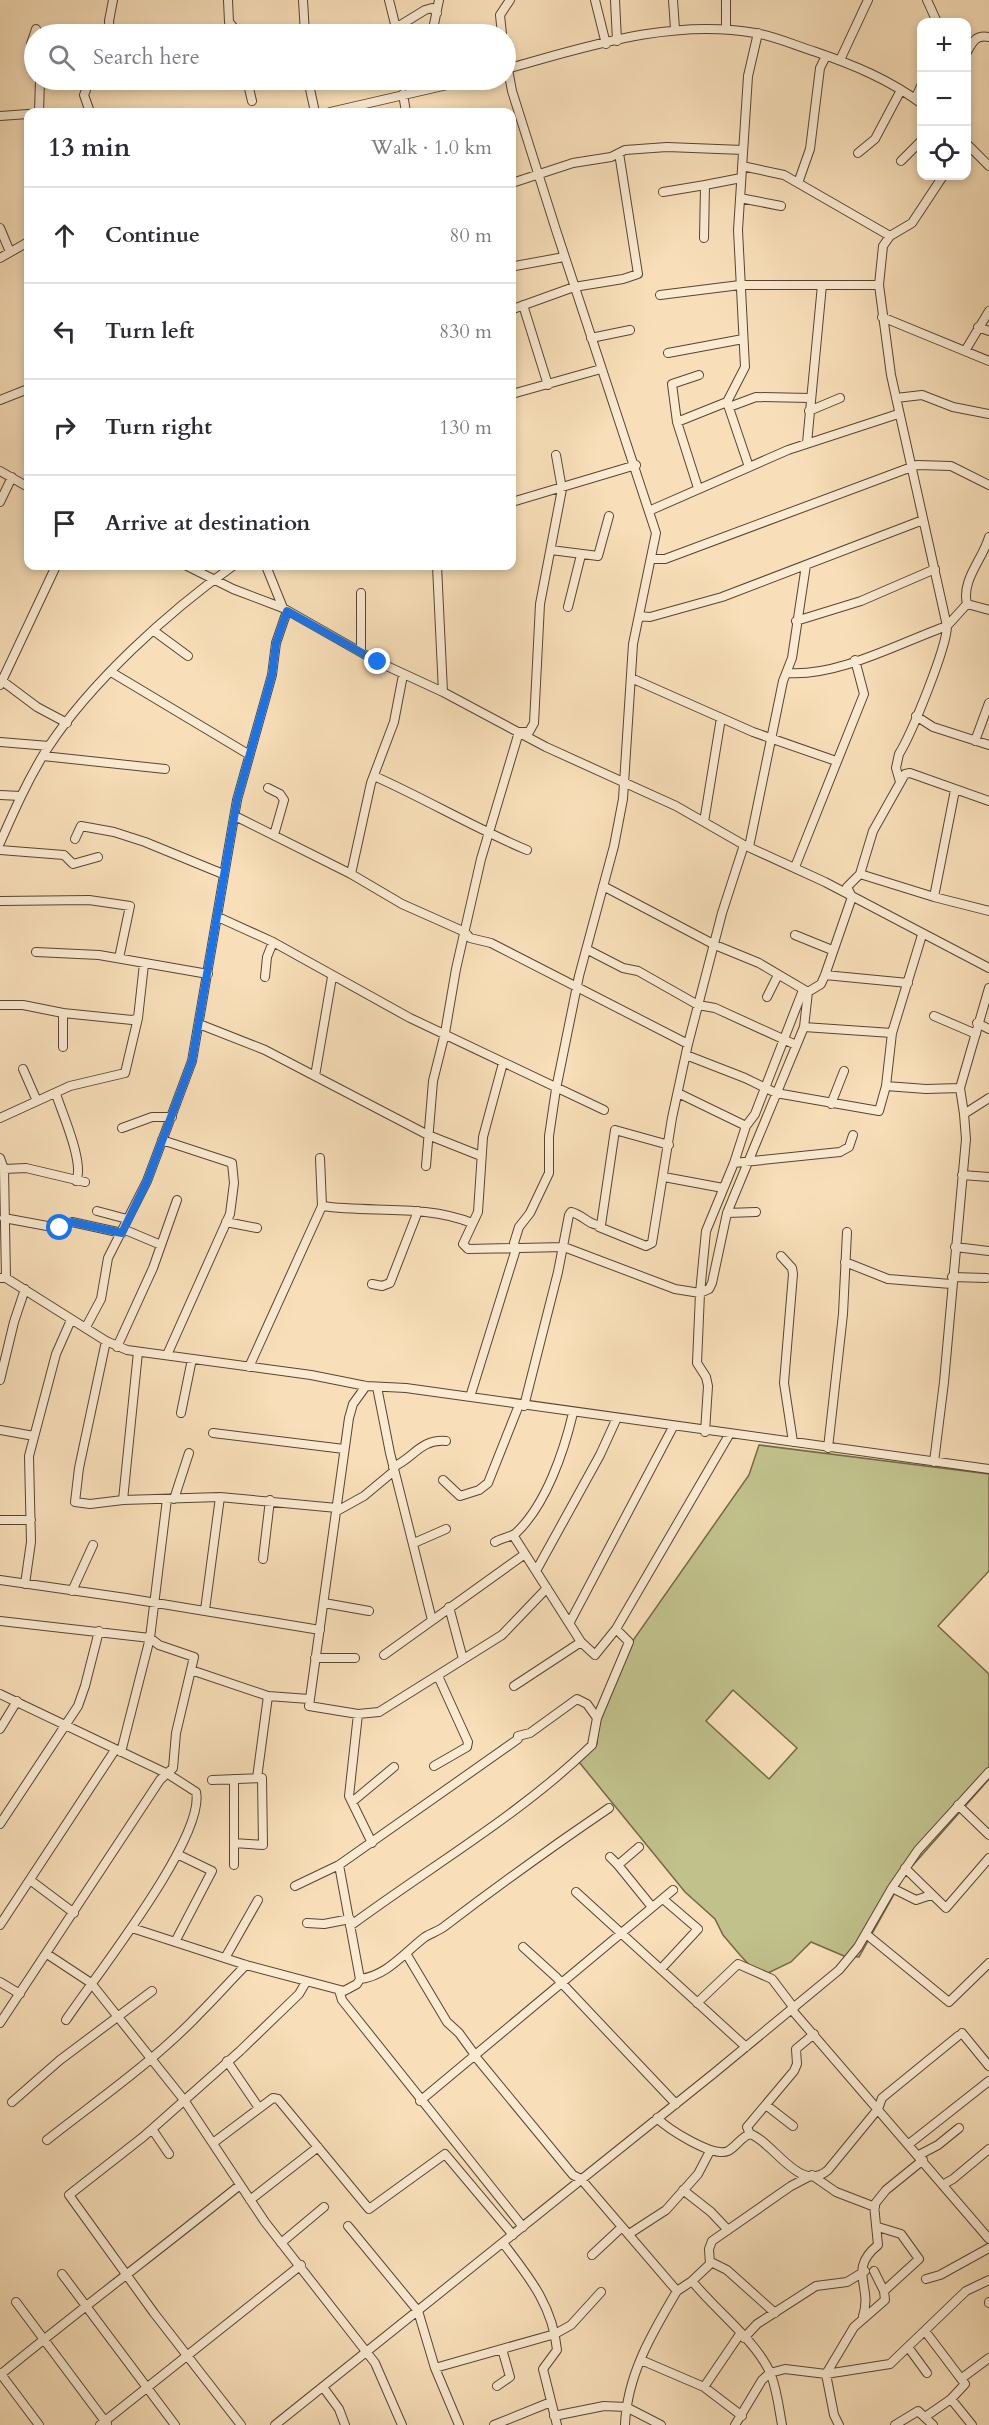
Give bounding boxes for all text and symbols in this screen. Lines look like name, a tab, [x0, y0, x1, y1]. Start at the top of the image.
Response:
map controls	[917, 18, 971, 180]
button: +	[917, 18, 971, 72]
search box	[24, 24, 516, 90]
icon: search	[45, 41, 78, 74]
text: Search here	[93, 42, 200, 72]
button: −	[917, 72, 971, 126]
button: locate	[917, 126, 971, 180]
text: 13 min	[48, 130, 131, 165]
text: Walk · 1.0 km	[371, 134, 492, 161]
icon: ahead	[48, 219, 81, 252]
text: Continue	[105, 220, 200, 250]
text: 80 m	[449, 222, 492, 249]
icon: left	[48, 315, 81, 348]
text: Turn left	[105, 316, 194, 346]
text: 830 m	[439, 318, 492, 345]
icon: right	[48, 411, 81, 444]
text: Turn right	[105, 412, 212, 442]
text: 130 m	[439, 414, 492, 441]
icon: arrive	[48, 507, 81, 540]
text: Arrive at destination	[105, 508, 310, 538]
route end	[364, 648, 390, 674]
route start	[46, 1214, 72, 1240]

